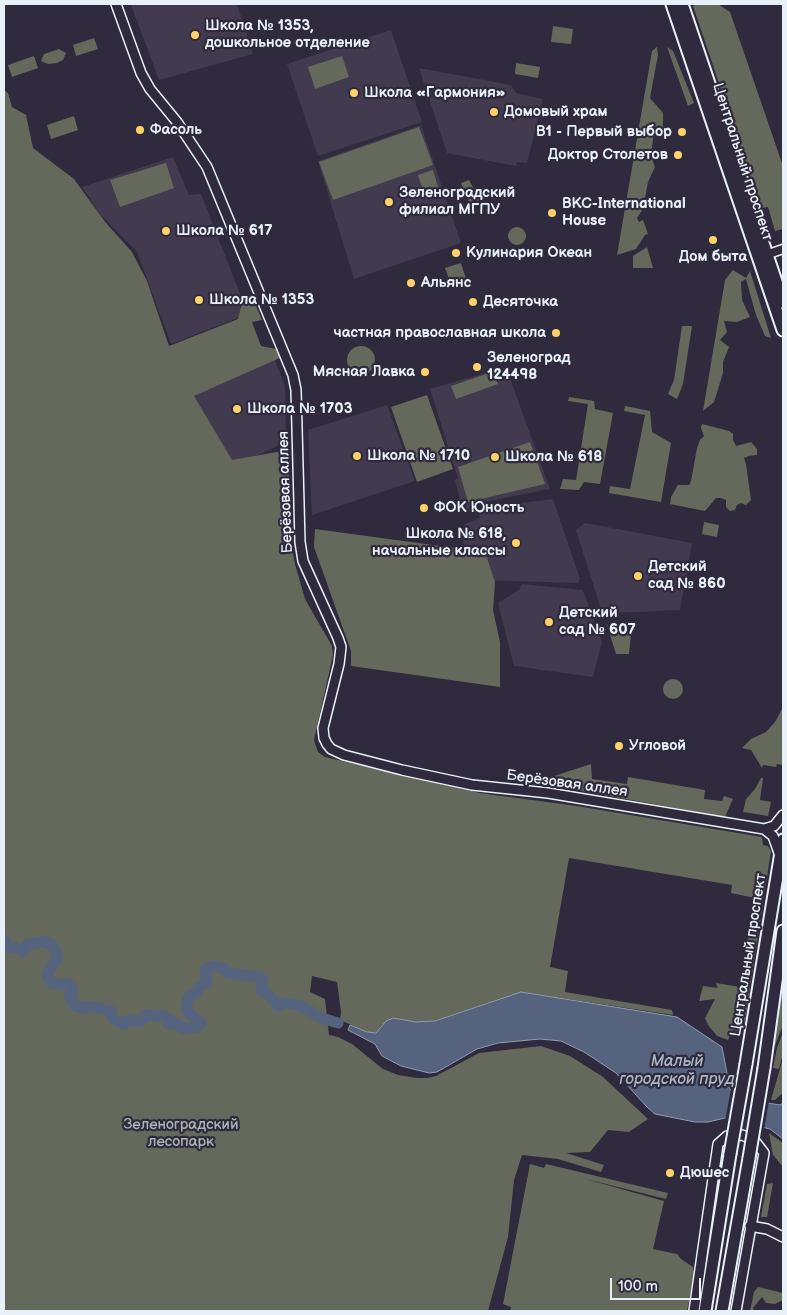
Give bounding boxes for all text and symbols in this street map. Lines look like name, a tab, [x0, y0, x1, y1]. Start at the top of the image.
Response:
place label: Школа № 1353, дошкольное отделение	[205, 17, 370, 52]
marker: Школа № 1353, дошкольное отделение	[189, 29, 201, 41]
street label: Центральный проспект	[708, 81, 776, 243]
place label: Школа «Гармония»	[364, 84, 506, 102]
marker: Школа «Гармония»	[348, 87, 360, 99]
place label: Домовый храм	[504, 103, 607, 121]
marker: Домовый храм	[488, 106, 500, 118]
place label: Фасоль	[150, 121, 202, 139]
place label: В1 - Первый выбор	[536, 123, 672, 141]
marker: Фасоль	[134, 124, 146, 136]
marker: В1 - Первый выбор	[676, 126, 688, 138]
place label: Доктор Столетов	[548, 146, 668, 164]
marker: Доктор Столетов	[672, 149, 684, 161]
place label: Зеленоградский филиал МГПУ	[399, 184, 515, 219]
place label: ВКС-International House	[562, 195, 686, 230]
marker: Зеленоградский филиал МГПУ	[383, 196, 395, 208]
marker: ВКС-International House	[546, 207, 558, 219]
place label: Школа № 617	[176, 222, 272, 240]
marker: Школа № 617	[160, 225, 172, 237]
marker: Дом быта	[707, 234, 719, 246]
place label: Кулинария Океан	[466, 244, 592, 262]
marker: Кулинария Океан	[450, 247, 462, 259]
place label: Дом быта	[679, 248, 747, 266]
place label: Альянс	[421, 274, 471, 292]
marker: Альянс	[405, 277, 417, 289]
place label: Школа № 1353	[209, 291, 314, 309]
place label: Десяточка	[483, 293, 558, 311]
marker: Школа № 1353	[193, 294, 205, 306]
marker: Десяточка	[467, 296, 479, 308]
place label: частная православная школа	[334, 324, 546, 342]
marker: частная православная школа	[550, 327, 562, 339]
place label: Зеленоград 124498	[487, 349, 571, 384]
marker: Зеленоград 124498	[471, 361, 483, 373]
place label: Мясная Лавка	[313, 363, 415, 381]
marker: Мясная Лавка	[419, 366, 431, 378]
place label: Школа № 1703	[247, 400, 352, 418]
marker: Школа № 1703	[231, 403, 243, 415]
street label: Берёзовая аллея	[275, 431, 297, 553]
place label: Школа № 1710	[367, 447, 470, 465]
place label: Школа № 618	[505, 448, 602, 466]
marker: Школа № 1710	[351, 450, 363, 462]
marker: Школа № 618	[489, 451, 501, 463]
place label: ФОК Юность	[434, 499, 524, 517]
marker: ФОК Юность	[418, 502, 430, 514]
place label: Школа № 618, начальные классы	[372, 525, 506, 560]
marker: Школа № 618, начальные классы	[510, 537, 522, 549]
place label: Детский сад № 860	[648, 558, 726, 593]
marker: Детский сад № 860	[632, 570, 644, 582]
place label: Детский сад № 607	[559, 604, 636, 639]
marker: Детский сад № 607	[543, 616, 555, 628]
place label: Угловой	[629, 737, 686, 755]
marker: Угловой	[613, 740, 625, 752]
street label: Берёзовая аллея	[505, 767, 629, 801]
street label: Центральный проспект	[727, 872, 771, 1038]
water label: Малый городской пруд	[619, 1052, 735, 1090]
park label: Зеленоградский лесопарк	[124, 1116, 238, 1151]
place label: Дюшес	[680, 1164, 729, 1182]
marker: Дюшес	[664, 1167, 676, 1179]
scale bar	[612, 1268, 703, 1300]
text: 100 m	[618, 1277, 658, 1296]

